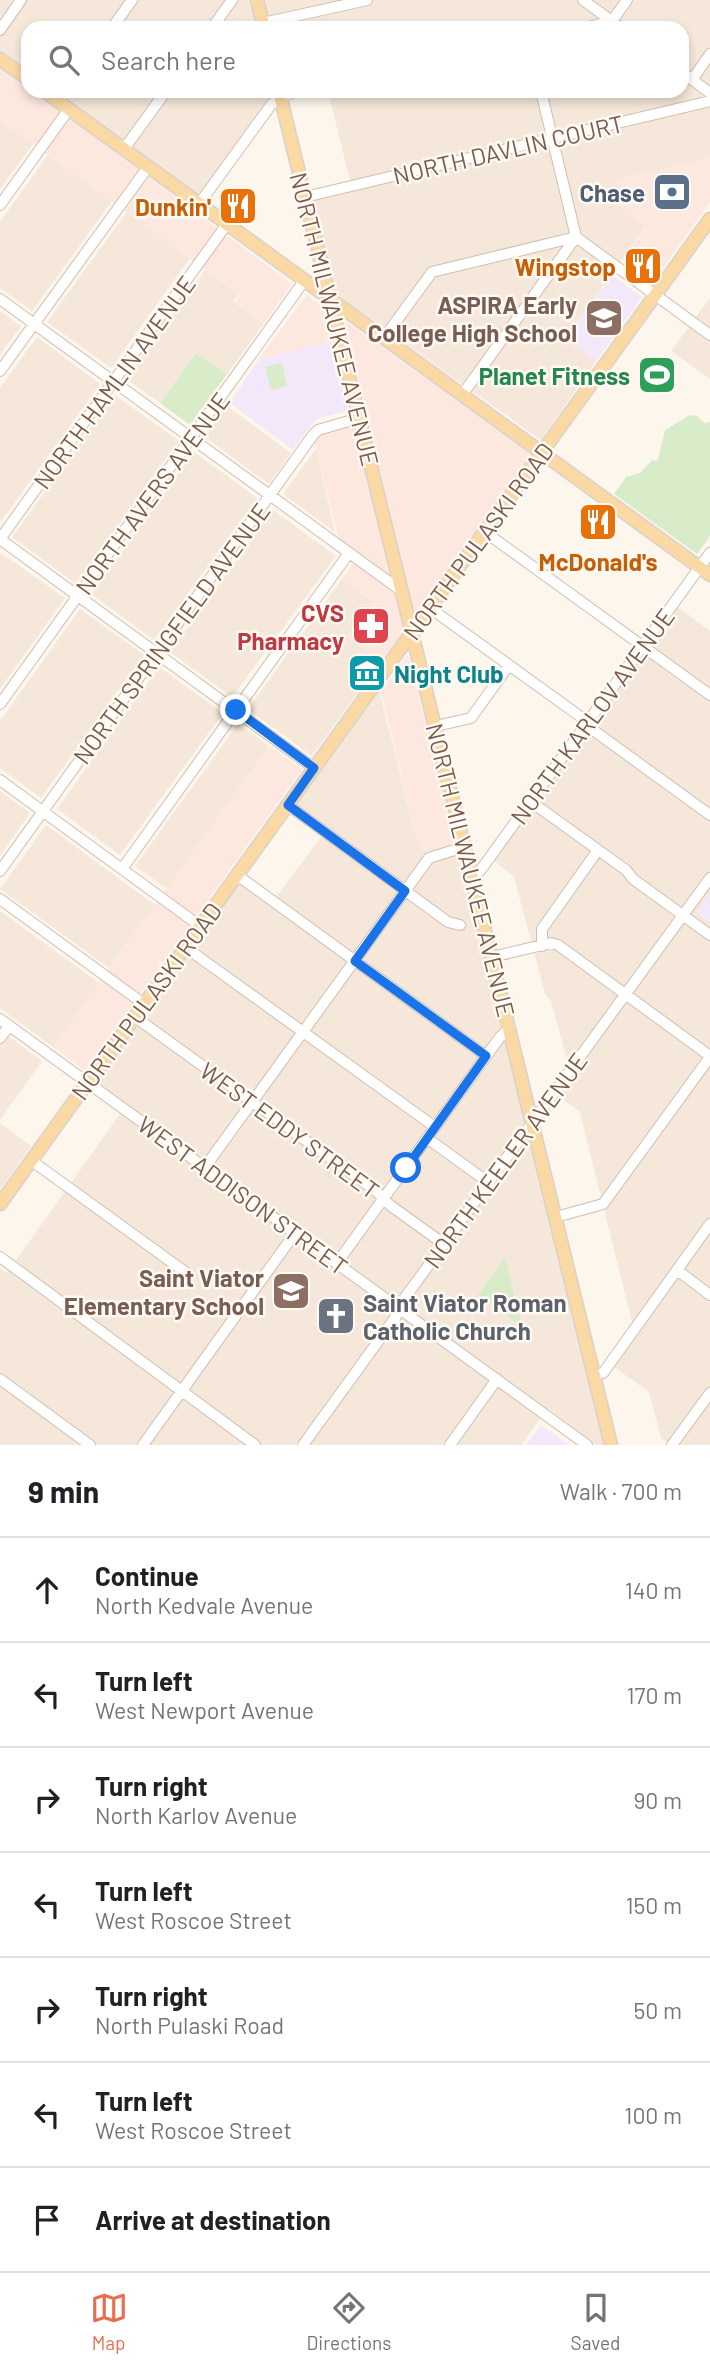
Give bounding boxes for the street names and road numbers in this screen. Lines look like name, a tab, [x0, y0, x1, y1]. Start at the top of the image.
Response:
street label: NORTH DAVLIN COURT	[390, 108, 626, 190]
street label: NORTH MILWAUKEE AVENUE	[284, 169, 386, 469]
street label: NORTH HAMLIN AVENUE	[27, 270, 201, 494]
street label: NORTH AVERS AVENUE	[69, 386, 235, 600]
street label: NORTH PULASKI ROAD	[397, 437, 559, 645]
street label: NORTH SPRINGFIELD AVENUE	[66, 497, 276, 769]
street label: NORTH KARLOV AVENUE	[504, 602, 680, 830]
street label: NORTH MILWAUKEE AVENUE	[420, 720, 522, 1020]
street label: NORTH PULASKI ROAD	[65, 897, 227, 1105]
street label: NORTH KEELER AVENUE	[417, 1047, 593, 1273]
street label: WEST EDDY STREET	[195, 1055, 385, 1205]
street label: WEST ADDISON STREET	[132, 1109, 354, 1281]

